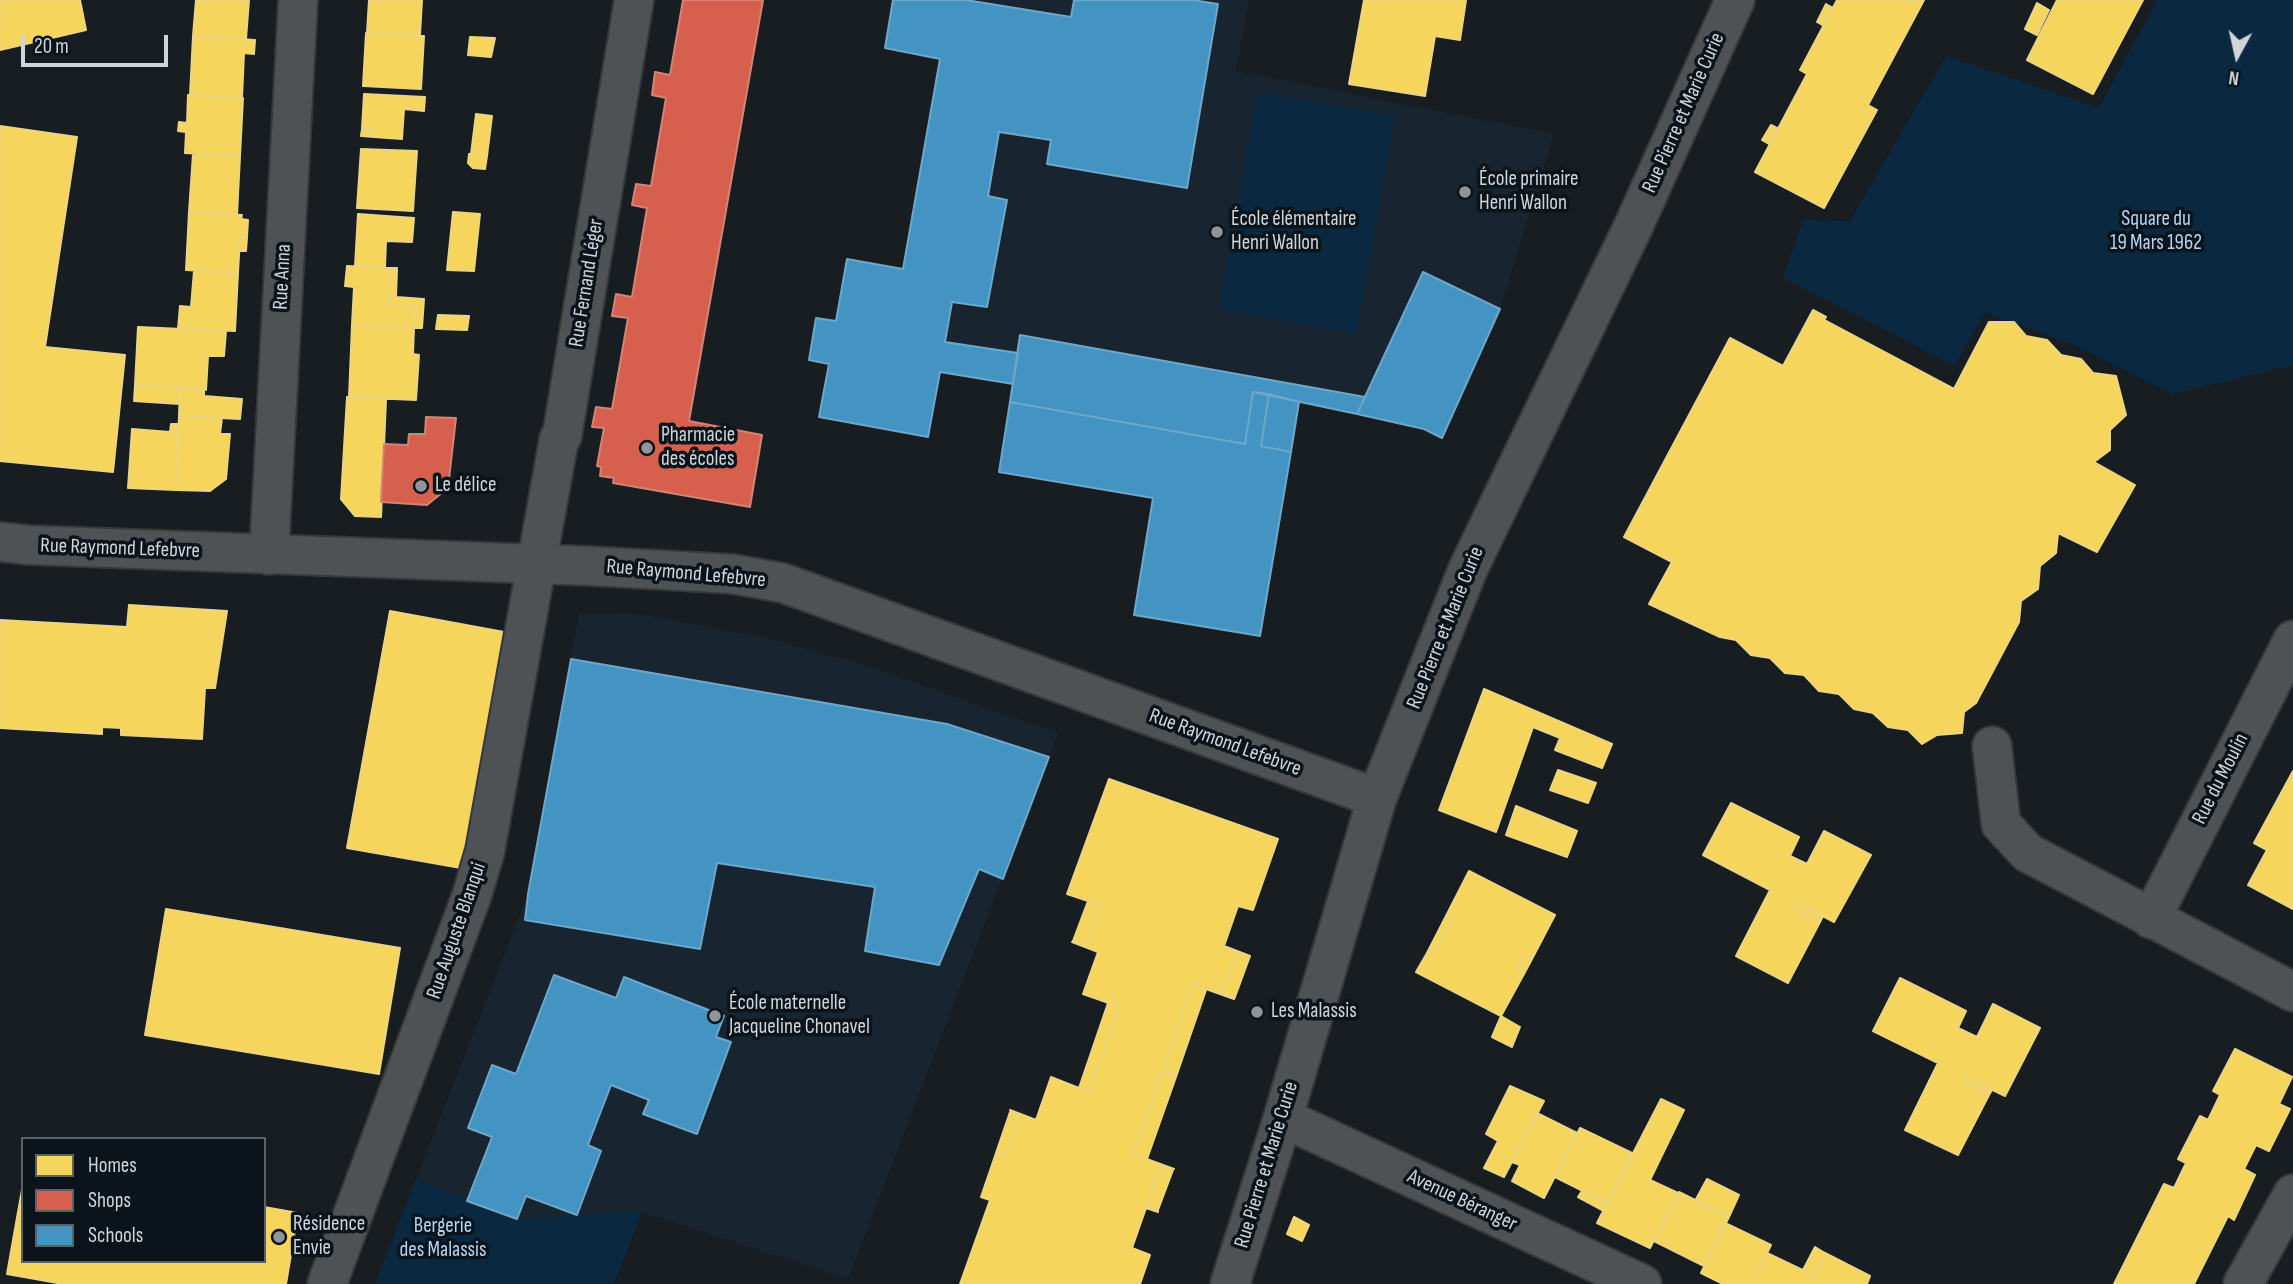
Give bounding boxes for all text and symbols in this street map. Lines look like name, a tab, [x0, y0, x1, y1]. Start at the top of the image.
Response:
scale bar	[24, 21, 172, 65]
north arrow	[2202, 21, 2272, 91]
street label: Rue Pierre et Marie Curie	[1637, 29, 1731, 197]
text: 20 m	[34, 34, 69, 59]
text: N	[2227, 65, 2241, 89]
place label: École primaire Henri Wallon	[1479, 167, 1578, 217]
marker: École primaire Henri Wallon	[1457, 184, 1473, 200]
place label: École élémentaire Henri Wallon	[1231, 207, 1357, 257]
park label: Square du 19 Mars 1962	[2110, 207, 2202, 257]
street label: Rue Fernand Léger	[564, 217, 610, 349]
marker: École élémentaire Henri Wallon	[1209, 224, 1225, 240]
street label: Rue Anna	[269, 244, 297, 310]
place label: Pharmacie des écoles	[661, 423, 735, 473]
marker: Pharmacie des écoles	[639, 440, 655, 456]
place label: Le délice	[435, 473, 497, 499]
marker: Le délice	[413, 478, 429, 494]
street label: Rue Raymond Lefebvre	[40, 534, 200, 564]
street label: Rue Pierre et Marie Curie	[1402, 543, 1490, 713]
street label: Rue Raymond Lefebvre	[605, 554, 767, 594]
street label: Rue Raymond Lefebvre	[1146, 704, 1304, 782]
street label: Rue du Moulin	[2187, 729, 2255, 829]
street label: Rue Auguste Blanqui	[422, 860, 492, 1002]
place label: École maternelle Jacqueline Chonavel	[729, 991, 870, 1041]
place label: Les Malassis	[1271, 999, 1357, 1025]
marker: Les Malassis	[1249, 1004, 1265, 1020]
marker: École maternelle Jacqueline Chonavel	[707, 1008, 723, 1024]
street label: Rue Pierre et Marie Curie	[1230, 1079, 1304, 1251]
legend	[21, 1137, 266, 1263]
text: Homes	[88, 1153, 137, 1178]
street label: Avenue Béranger	[1403, 1165, 1521, 1237]
text: Shops	[88, 1188, 131, 1213]
place label: Résidence Envie	[293, 1212, 365, 1262]
park label: Bergerie des Malassis	[400, 1214, 486, 1264]
text: Schools	[88, 1223, 143, 1248]
marker: Résidence Envie	[271, 1229, 287, 1245]

